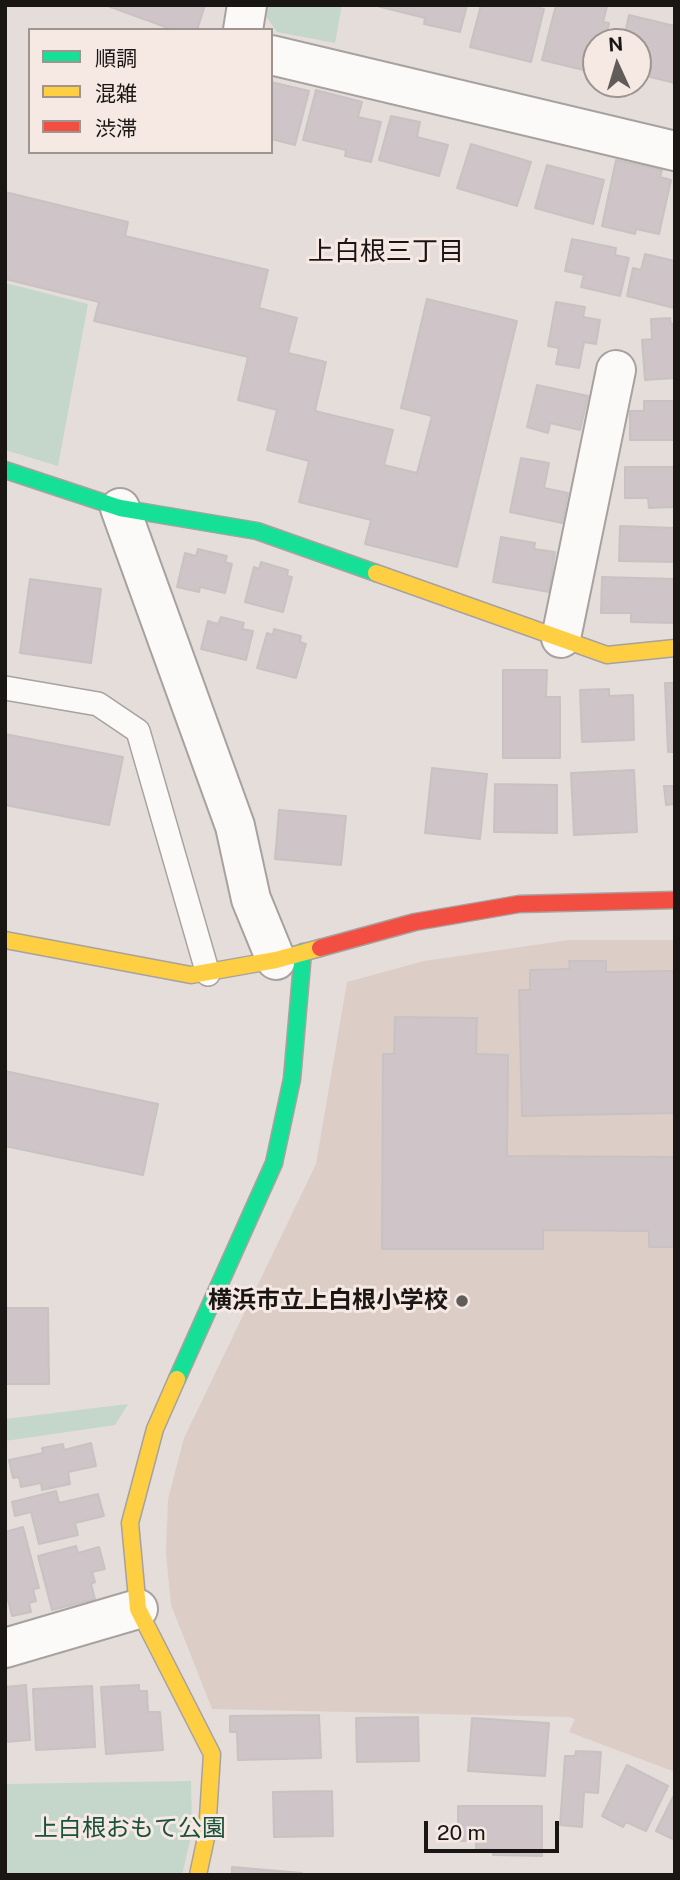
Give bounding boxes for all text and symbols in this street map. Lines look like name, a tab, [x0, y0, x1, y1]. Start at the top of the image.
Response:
legend	[28, 28, 273, 154]
north arrow	[582, 28, 652, 98]
text: N	[607, 33, 624, 56]
text: 順調	[95, 46, 137, 71]
text: 混雑	[95, 81, 137, 106]
text: 渋滞	[95, 116, 137, 141]
district label: 上白根三丁目	[308, 236, 464, 268]
place label: 横浜市立上白根小学校	[208, 1287, 448, 1315]
marker: 横浜市立上白根小学校	[454, 1293, 470, 1309]
scale bar	[428, 1806, 563, 1850]
park label: 上白根おもて公園	[34, 1815, 226, 1843]
text: 20 m	[437, 1820, 486, 1845]

